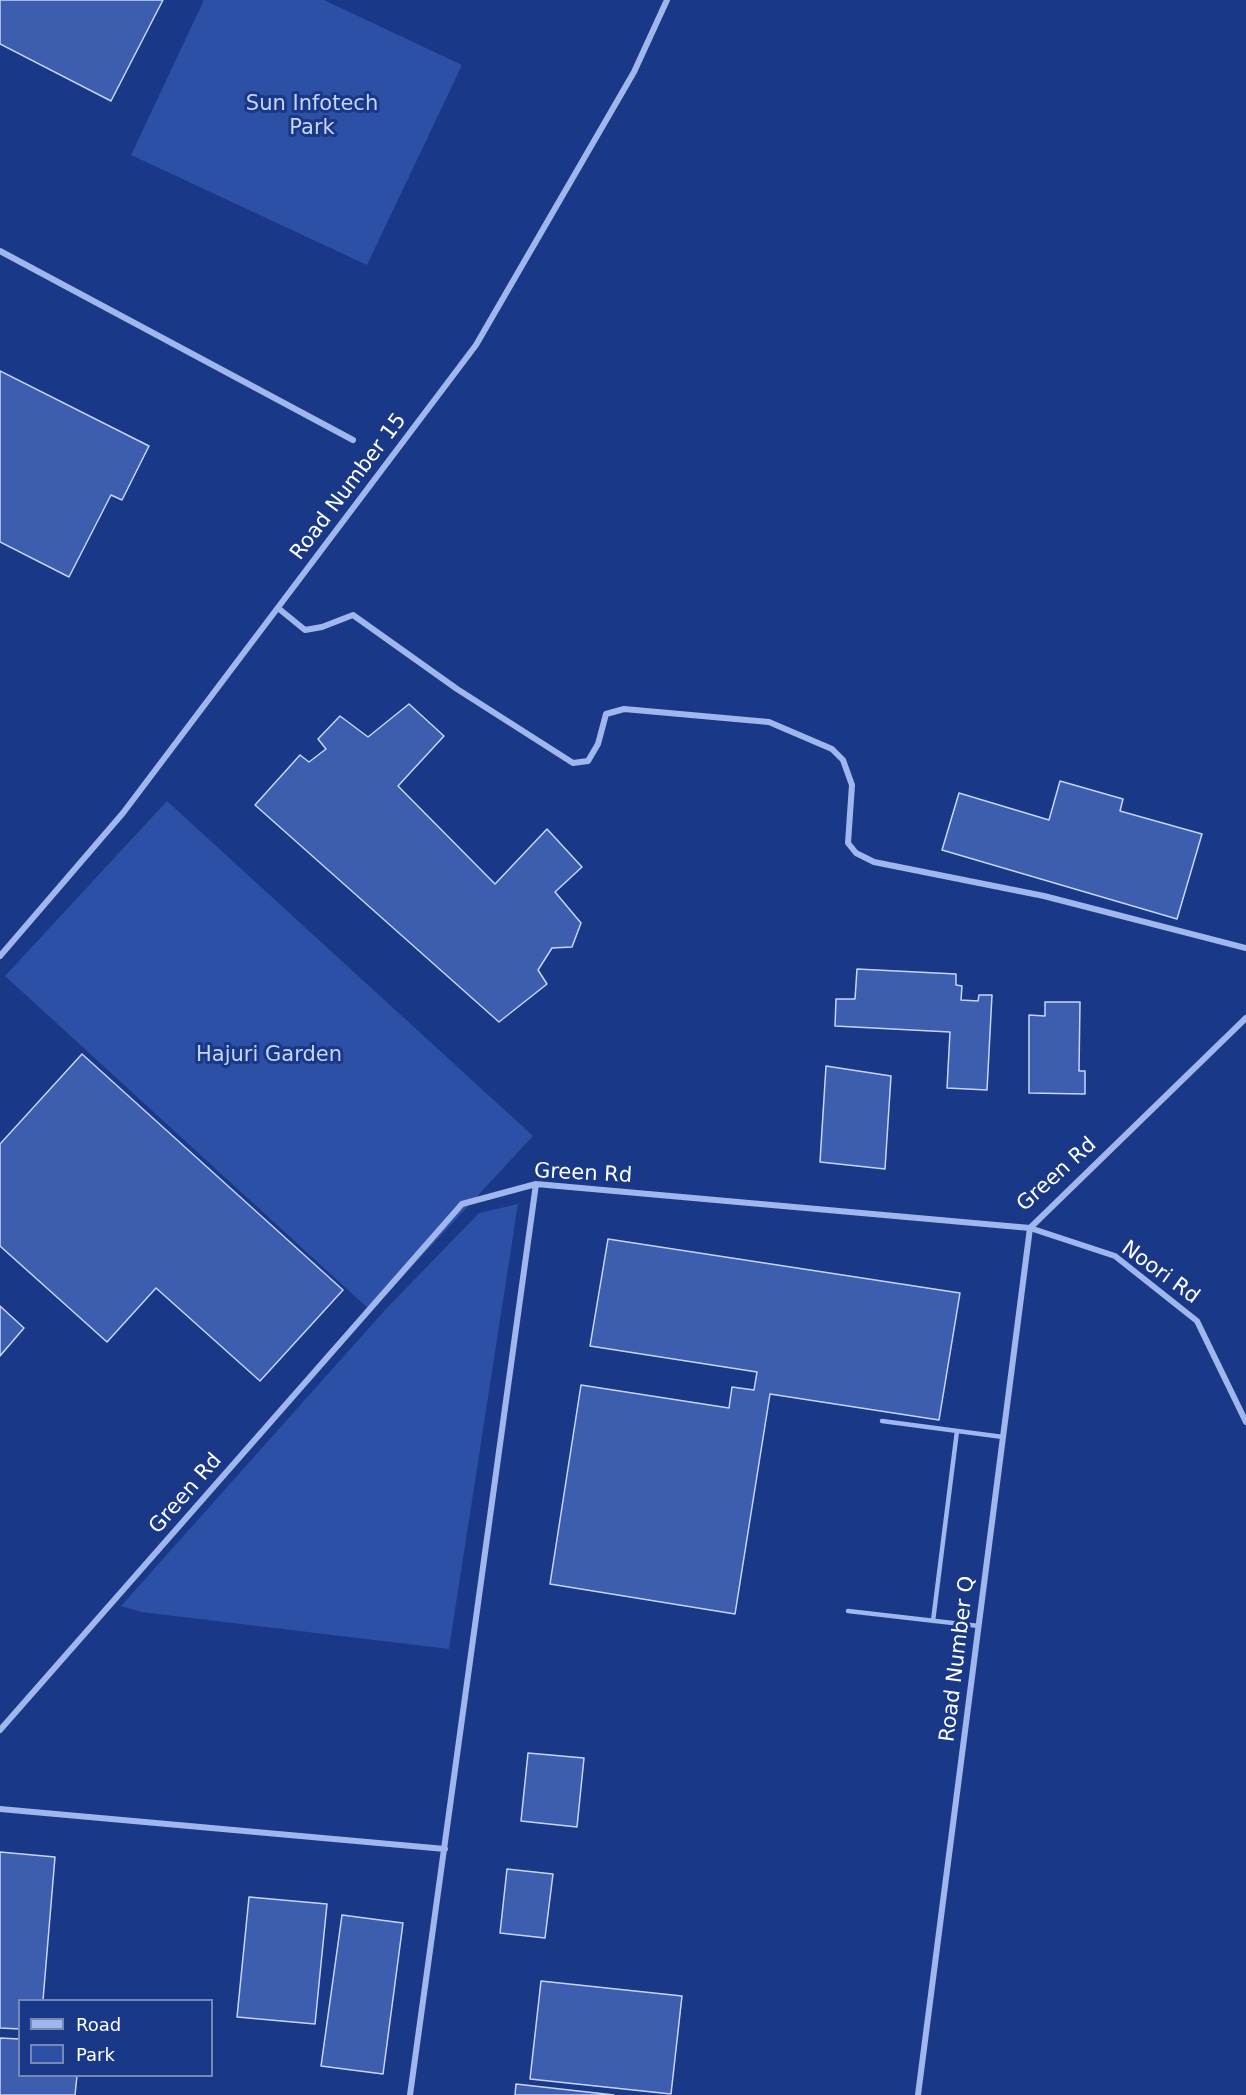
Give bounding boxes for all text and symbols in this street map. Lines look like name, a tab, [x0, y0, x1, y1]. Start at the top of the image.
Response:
park label: Sun Infotech Park	[246, 92, 378, 142]
street label: Road Number 15	[286, 409, 412, 565]
park label: Hajuri Garden	[196, 1043, 342, 1069]
street label: Green Rd	[1012, 1133, 1102, 1217]
street label: Green Rd	[533, 1159, 633, 1189]
street label: Noori Rd	[1116, 1236, 1204, 1310]
street label: Green Rd	[144, 1449, 228, 1539]
street label: Road Number Q	[935, 1575, 981, 1743]
legend	[18, 1999, 213, 2077]
text: Road	[76, 2014, 121, 2035]
text: Park	[76, 2044, 115, 2065]

